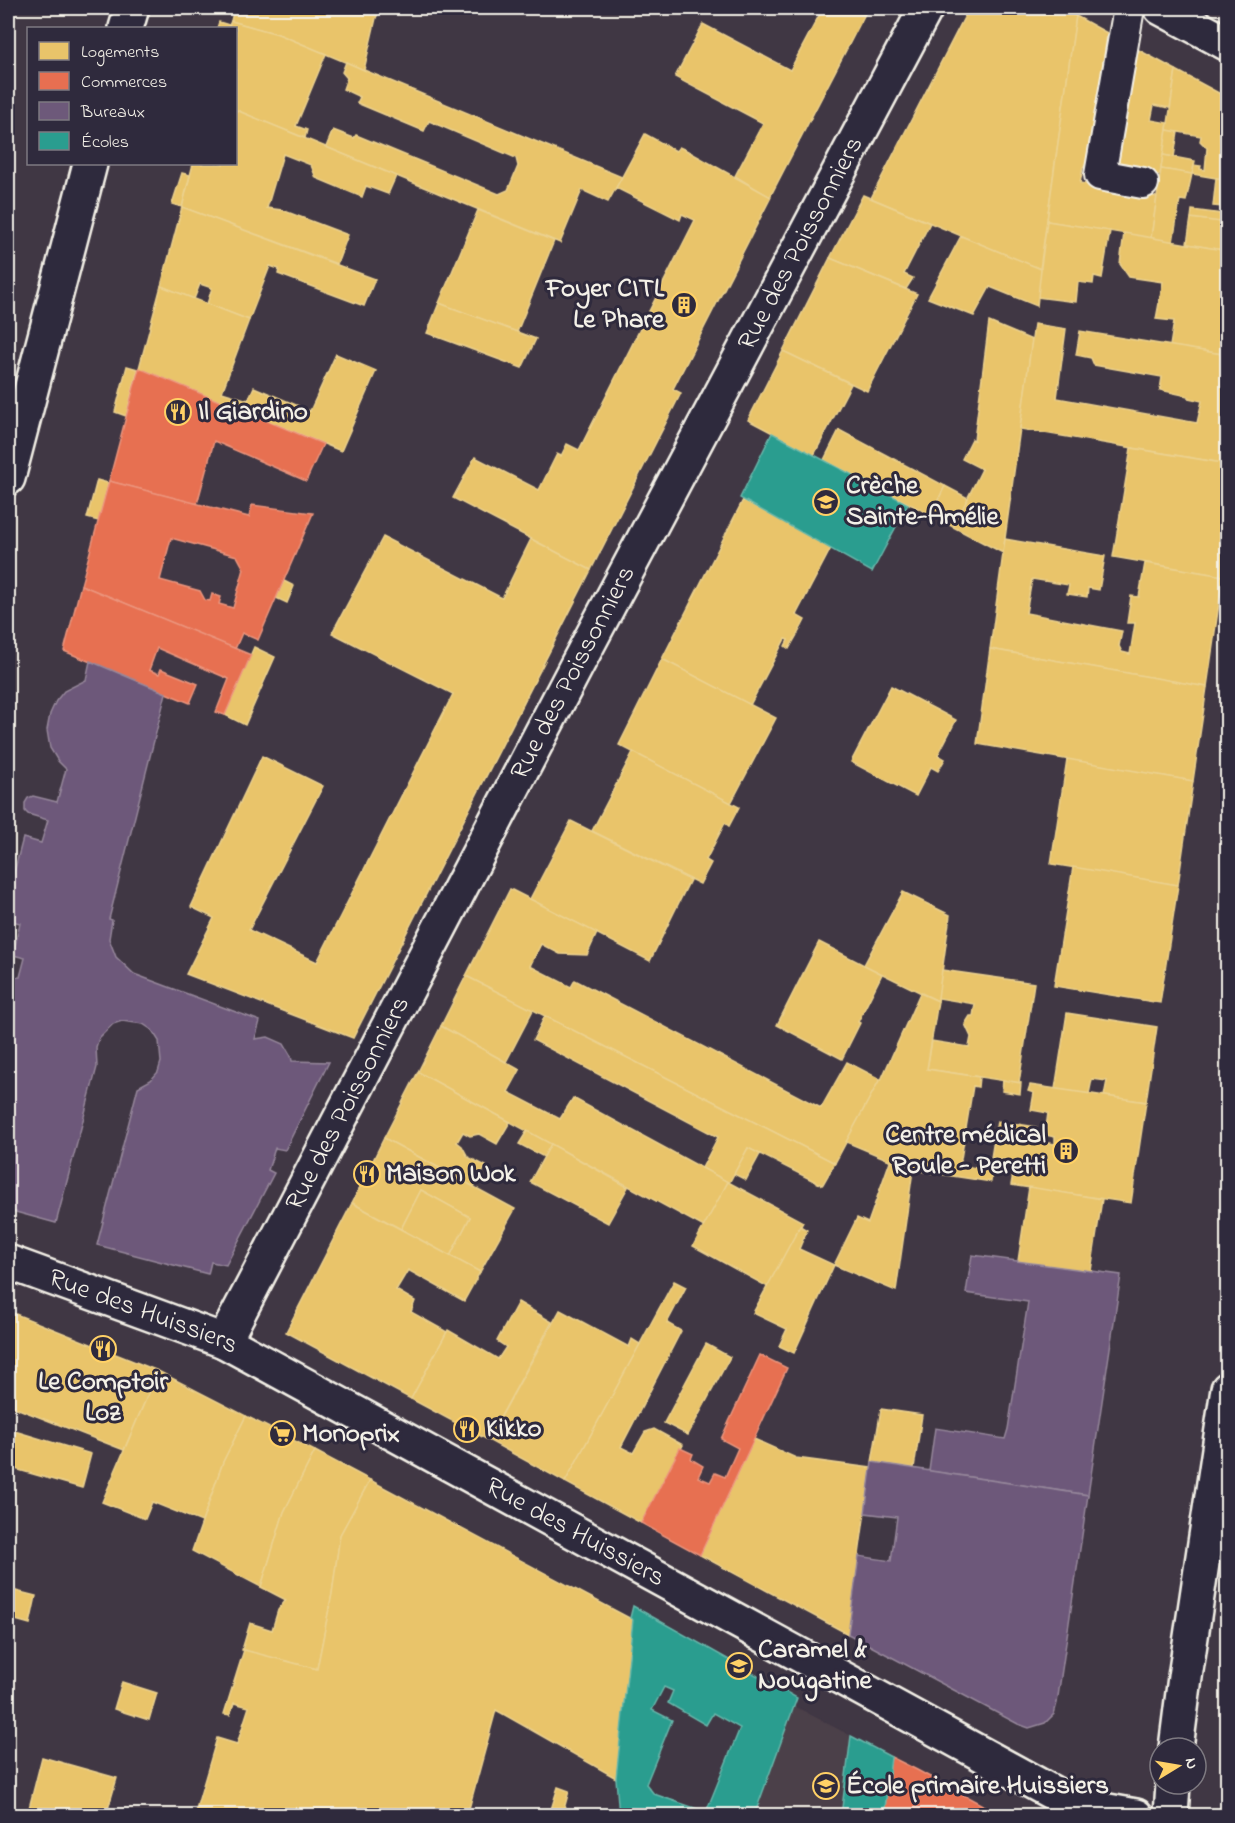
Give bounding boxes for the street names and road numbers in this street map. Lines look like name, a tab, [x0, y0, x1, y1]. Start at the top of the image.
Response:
street label: Rue des Poissonniers	[728, 130, 874, 357]
street label: Rue des Poissonniers	[501, 559, 646, 787]
street label: Rue des Poissonniers	[276, 989, 420, 1218]
street label: Rue des Huissiers	[43, 1259, 245, 1365]
street label: Rue des Huissiers	[478, 1468, 672, 1597]

